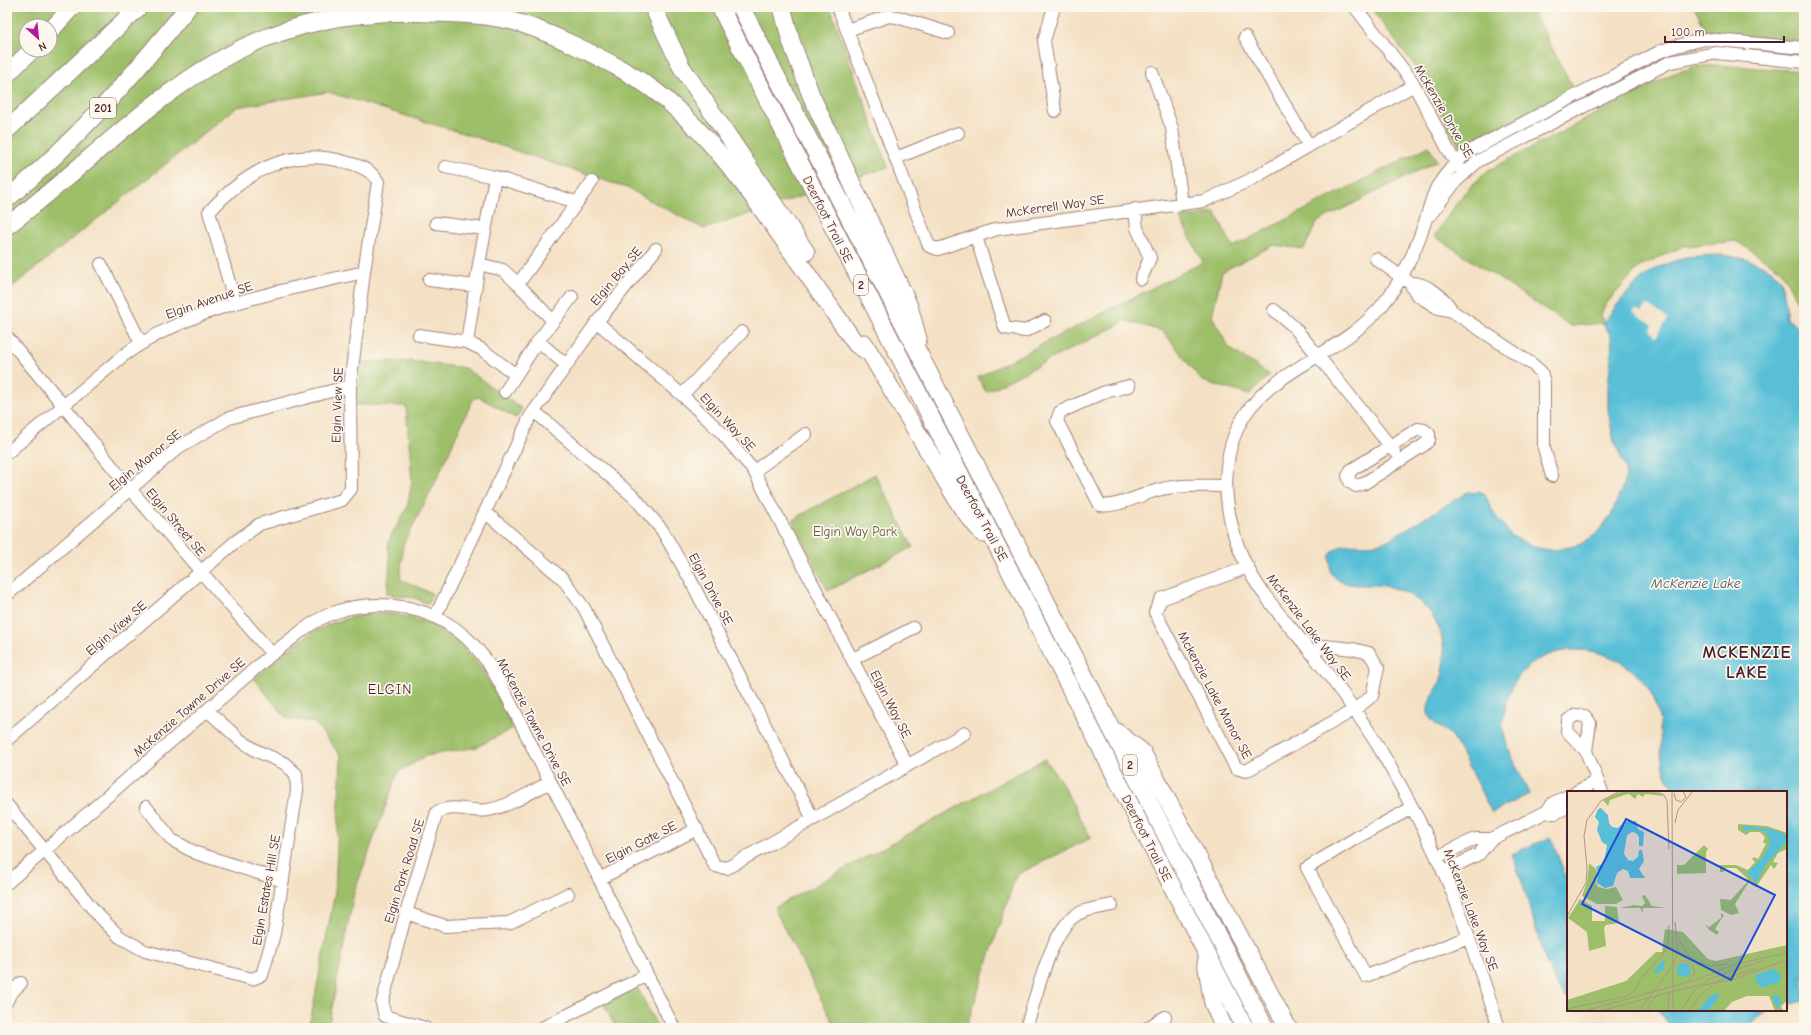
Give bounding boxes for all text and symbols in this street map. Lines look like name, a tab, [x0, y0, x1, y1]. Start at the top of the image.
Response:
north arrow	[18, 18, 58, 58]
scale bar	[1665, 18, 1784, 44]
text: 100 m	[1671, 25, 1704, 39]
text: N	[36, 39, 48, 54]
street label: McKenzie Drive SE	[1411, 62, 1477, 160]
road number: 201	[90, 98, 116, 118]
street label: Deerfoot Trail SE	[800, 173, 856, 265]
street label: McKerrell Way SE	[1005, 192, 1106, 220]
street label: Elgin Bay SE	[587, 243, 645, 308]
road number: 2	[854, 275, 868, 295]
street label: Elgin Avenue SE	[164, 278, 255, 322]
street label: Elgin View SE	[328, 367, 346, 443]
street label: Elgin Way SE	[697, 390, 759, 454]
street label: Elgin Manor SE	[106, 426, 184, 494]
street label: Deerfoot Trail SE	[953, 473, 1011, 564]
street label: Elgin Street SE	[143, 485, 209, 559]
park label: Elgin Way Park	[813, 524, 898, 539]
street label: Elgin Drive SE	[686, 550, 736, 628]
street label: McKenzie Lake Way SE	[1264, 571, 1354, 683]
water label: McKenzie Lake	[1650, 575, 1741, 592]
street label: Elgin View SE	[83, 597, 150, 658]
street label: Mckenzie Lake Manor SE	[1175, 629, 1255, 762]
district label: MCKENZIE LAKE	[1702, 643, 1792, 682]
street label: McKenzie Towne Drive SE	[130, 654, 248, 760]
street label: McKenzie Towne Drive SE	[494, 655, 574, 789]
street label: Elgin Way SE	[867, 667, 915, 741]
district label: ELGIN	[368, 681, 412, 698]
road number: 2	[1123, 755, 1137, 775]
inset map	[1567, 791, 1787, 1011]
street label: Deerfoot Trail SE	[1119, 792, 1175, 884]
street label: Elgin Park Road SE	[381, 817, 427, 925]
street label: Elgin Gate SE	[603, 818, 679, 866]
street label: Elgin Estates Hill SE	[249, 833, 283, 947]
street label: McKenzie Lake Way SE	[1441, 847, 1501, 973]

